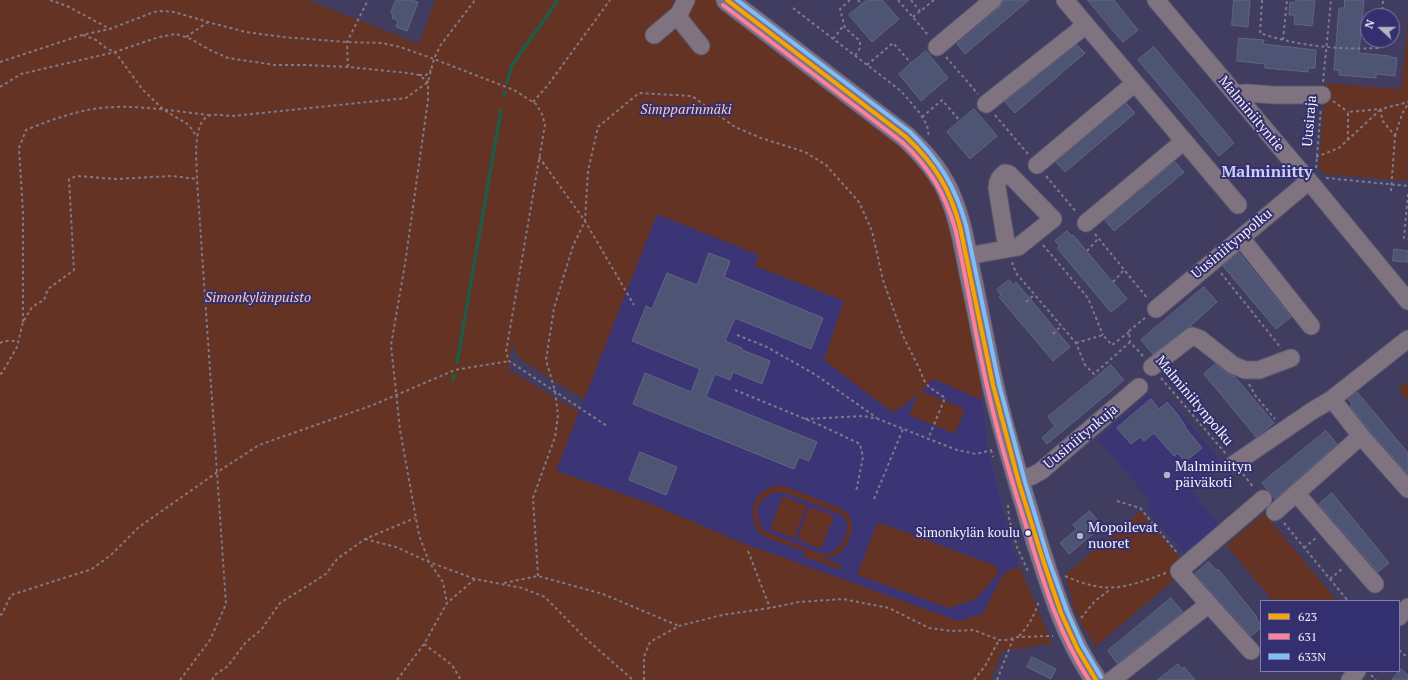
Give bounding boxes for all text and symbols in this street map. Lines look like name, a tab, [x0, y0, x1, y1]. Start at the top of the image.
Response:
north arrow	[1360, 8, 1400, 48]
text: N	[1362, 18, 1378, 30]
street label: Malminiityntie	[1215, 73, 1287, 155]
street label: Uusiraja	[1299, 95, 1321, 147]
park label: Simpparinmäki	[640, 102, 732, 118]
district label: Malminiitty	[1221, 162, 1313, 182]
street label: Uusiniitynpolku	[1188, 205, 1276, 283]
park label: Simonkylänpuisto	[205, 290, 311, 306]
street label: Malminiitynpolku	[1152, 353, 1236, 449]
street label: Uusiniitynkuja	[1041, 401, 1121, 473]
place label: Malminiityn päiväkoti	[1175, 459, 1252, 492]
marker: Malminiityn päiväkoti	[1162, 470, 1172, 480]
place label: Mopoilevat nuoret	[1088, 520, 1158, 552]
place label: Simonkylän koulu	[916, 525, 1020, 541]
marker: Simonkylän koulu	[1023, 528, 1033, 538]
marker: Mopoilevat nuoret	[1075, 531, 1085, 541]
legend	[1260, 600, 1400, 672]
text: 623	[1298, 609, 1317, 624]
text: 631	[1298, 629, 1317, 644]
text: 633N	[1298, 649, 1326, 664]

